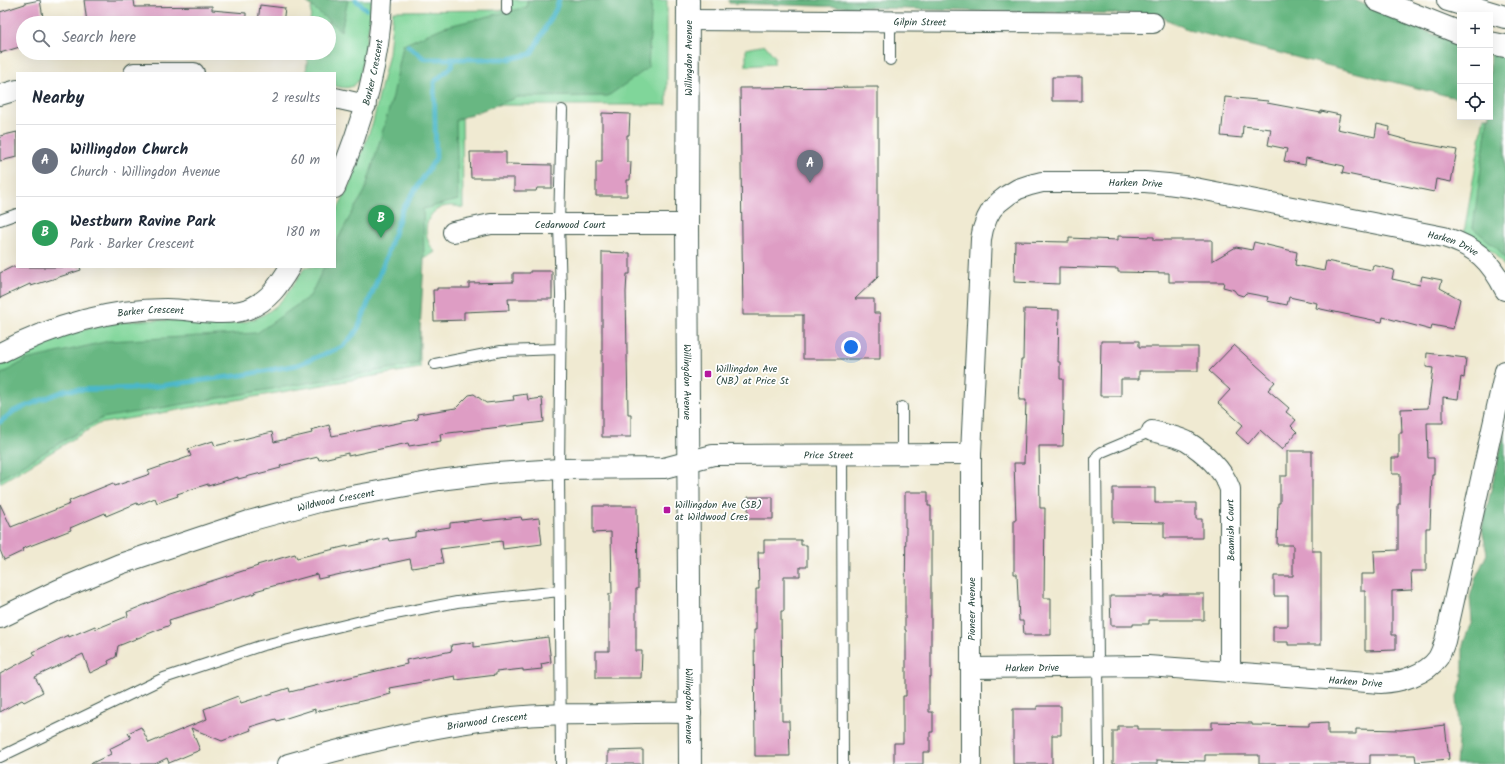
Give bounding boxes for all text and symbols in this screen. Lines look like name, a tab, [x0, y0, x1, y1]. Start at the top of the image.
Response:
map controls	[1457, 12, 1493, 120]
button: +	[1457, 12, 1493, 48]
street label: Gilpin Street	[894, 14, 947, 31]
search box	[16, 16, 336, 60]
street label: Willingdon Avenue	[681, 20, 697, 96]
text: Search here	[62, 26, 136, 50]
icon: search	[30, 27, 52, 49]
street label: Barker Crescent	[358, 38, 388, 107]
button: −	[1457, 48, 1493, 84]
button: locate	[1457, 84, 1493, 120]
text: Nearby	[32, 85, 84, 112]
text: 2 results	[272, 88, 320, 109]
text: Willingdon Church	[70, 138, 188, 162]
text: A	[41, 150, 49, 171]
text: 60 m	[291, 150, 320, 171]
pin: A	[797, 150, 823, 183]
text: Church · Willingdon Avenue	[70, 162, 220, 183]
street label: Harken Drive	[1109, 175, 1164, 193]
pin: B	[368, 205, 394, 238]
text: Westburn Ravine Park	[70, 210, 215, 234]
street label: Cedarwood Court	[535, 217, 606, 233]
text: B	[41, 222, 49, 243]
text: 180 m	[286, 222, 320, 243]
street label: Harken Drive	[1426, 227, 1482, 261]
text: Park · Barker Crescent	[70, 234, 194, 255]
street label: Barker Crescent	[116, 302, 185, 322]
your location	[841, 337, 861, 357]
street label: Willingdon Avenue	[679, 344, 695, 421]
place label: Willingdon Ave (NB) at Price St	[716, 361, 789, 389]
marker: Willingdon Ave (NB) at Price St	[703, 369, 713, 379]
street label: Price Street	[804, 447, 854, 464]
street label: Wildwood Crescent	[295, 485, 376, 517]
place label: Willingdon Ave (SB) at Wildwood Cres	[675, 497, 762, 525]
street label: Beamish Court	[1222, 499, 1240, 561]
marker: Willingdon Ave (SB) at Wildwood Cres	[662, 505, 672, 515]
street label: Pioneer Avenue	[964, 577, 980, 641]
street label: Harken Drive	[1005, 660, 1060, 677]
street label: Willingdon Avenue	[680, 668, 697, 745]
street label: Harken Drive	[1328, 672, 1383, 692]
street label: Briarwood Crescent	[446, 709, 528, 735]

